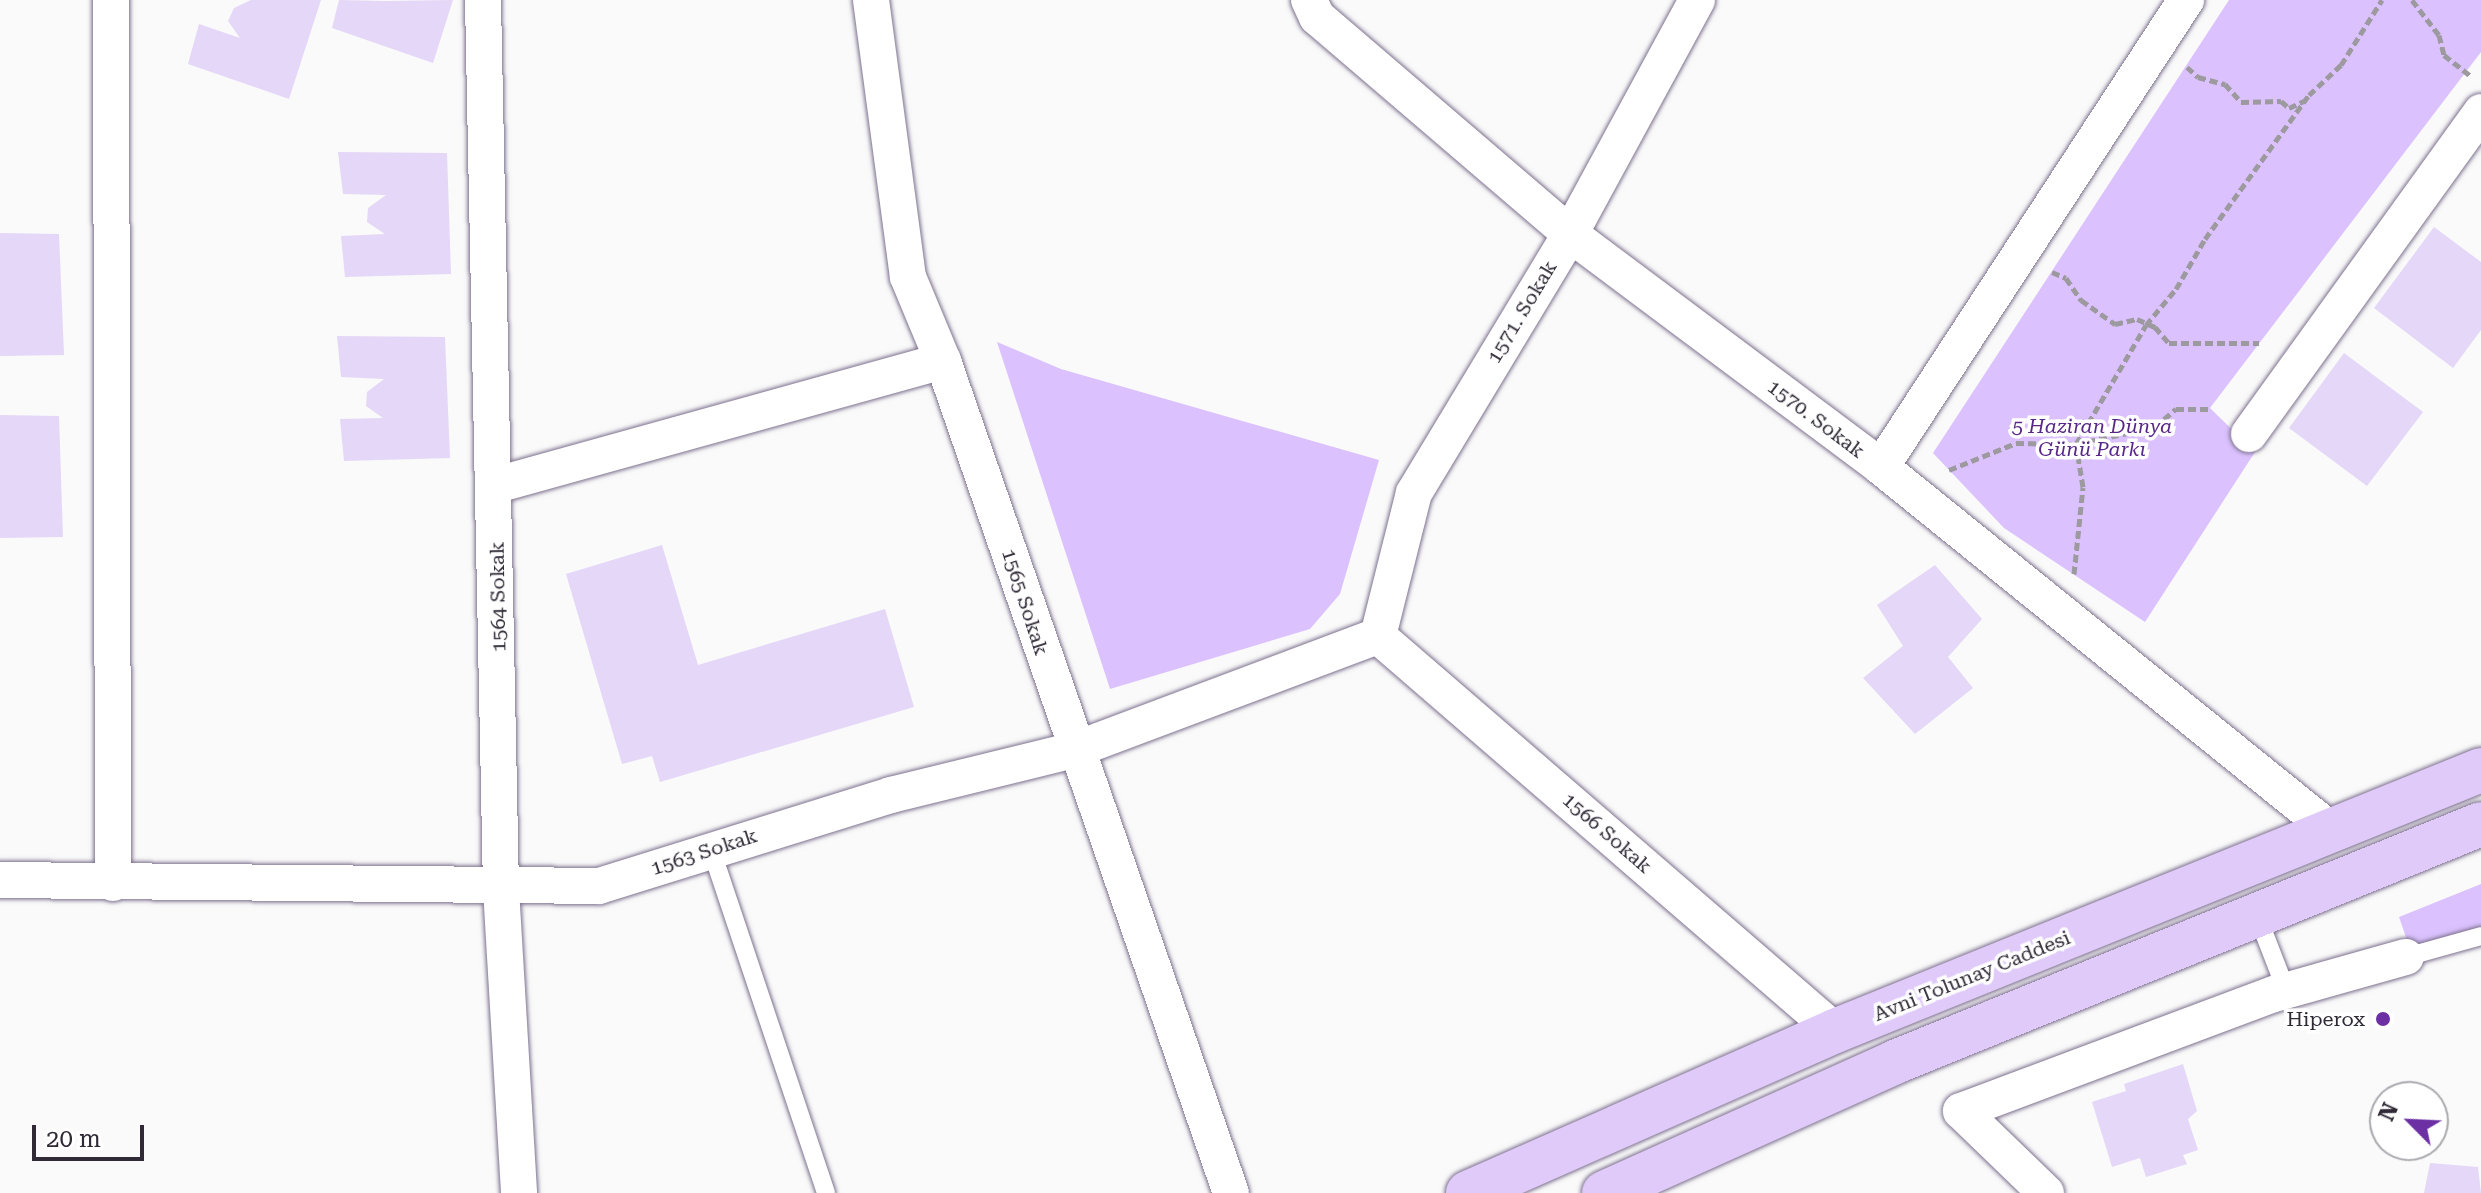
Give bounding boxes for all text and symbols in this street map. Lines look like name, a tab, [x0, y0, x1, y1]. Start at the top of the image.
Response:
street label: 1571. Sokak	[1482, 256, 1562, 368]
street label: 1570. Sokak	[1763, 375, 1869, 463]
park label: 5 Haziran Dünya Günü Parkı	[2012, 415, 2172, 462]
street label: 1564 Sokak	[485, 542, 511, 652]
street label: 1565 Sokak	[997, 546, 1053, 658]
street label: 1566 Sokak	[1557, 788, 1657, 878]
street label: 1563 Sokak	[648, 824, 760, 880]
street label: Avni Tolunay Caddesi	[1870, 926, 2074, 1026]
place label: Hiperox	[2286, 1007, 2365, 1031]
marker: Hiperox	[2372, 1008, 2394, 1030]
north arrow	[2369, 1081, 2449, 1161]
text: N	[2374, 1099, 2403, 1125]
scale bar	[36, 1109, 148, 1159]
text: 20 m	[46, 1125, 101, 1153]

